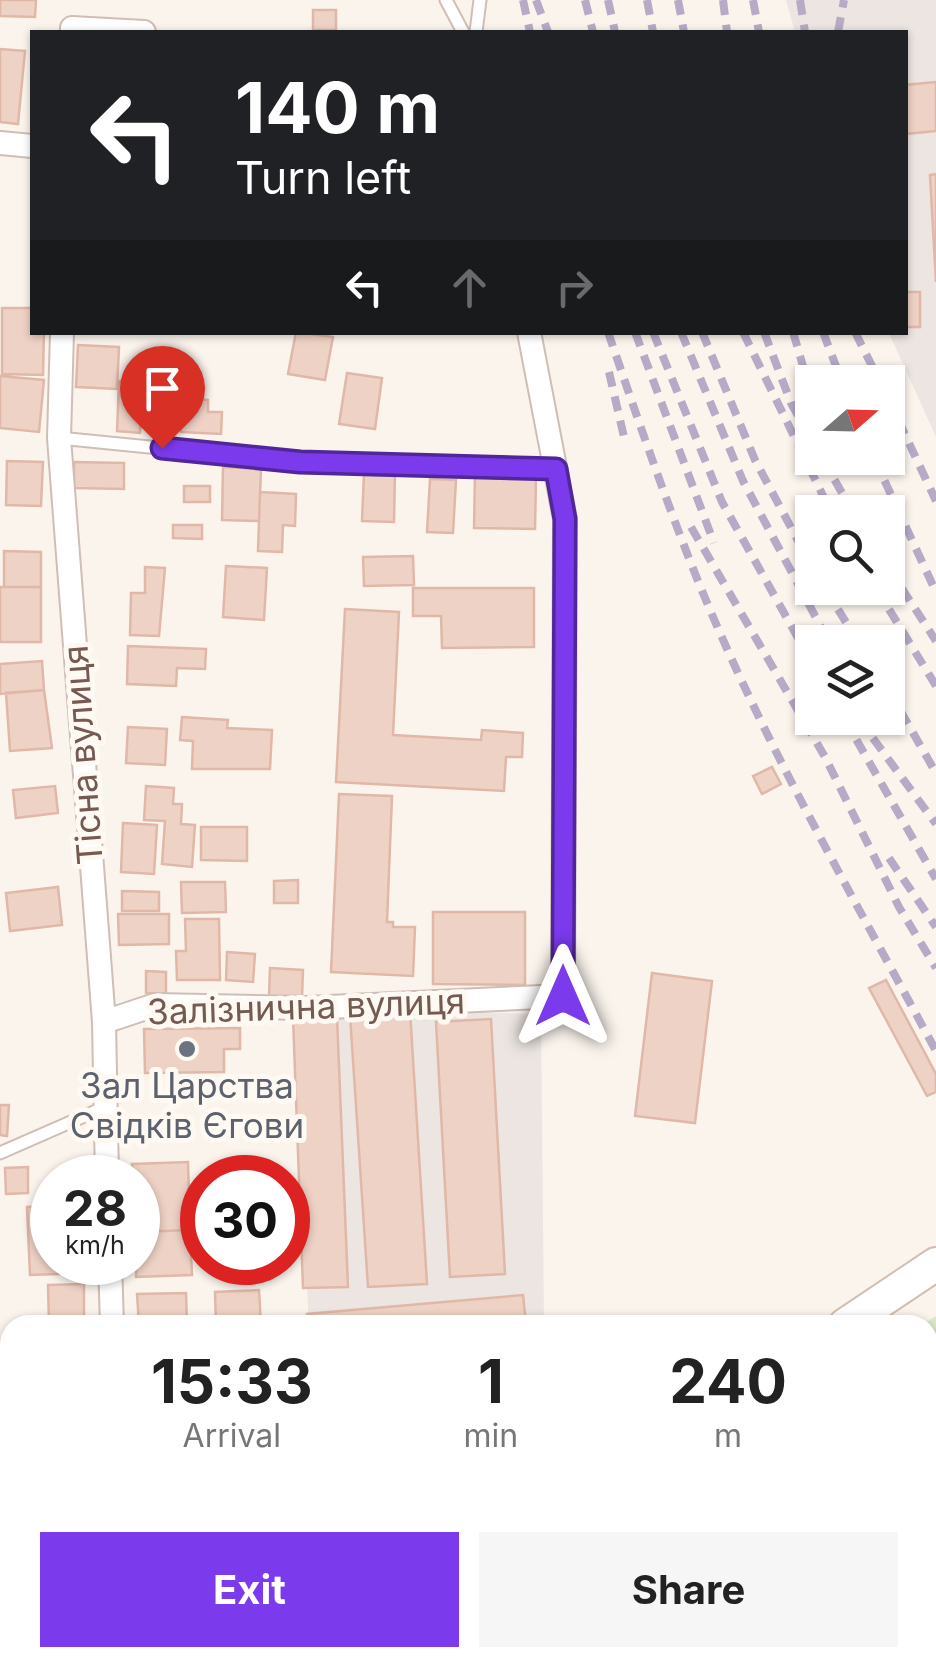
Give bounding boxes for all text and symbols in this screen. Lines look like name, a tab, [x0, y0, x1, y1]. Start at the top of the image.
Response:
text: 140 m	[235, 65, 440, 150]
icon: left	[70, 70, 200, 200]
text: Turn left	[235, 150, 411, 205]
icon: left	[337, 260, 392, 315]
icon: ahead	[442, 260, 497, 315]
icon: right	[547, 260, 602, 315]
pin	[120, 346, 205, 449]
icon: arrive	[135, 361, 190, 416]
north arrow	[795, 365, 905, 475]
map controls	[795, 365, 905, 735]
button: search	[795, 495, 905, 605]
button: layers	[795, 625, 905, 735]
street label: Тісна вулиця	[53, 644, 111, 866]
position arrow	[511, 944, 615, 1048]
street label: Залізнична вулиця	[146, 979, 466, 1033]
marker: Зал Царства Свідків Єгови	[176, 1038, 198, 1060]
place label: Зал Царства Свідків Єгови	[70, 1064, 304, 1146]
speed limit sign: 30	[180, 1155, 310, 1285]
text: 28	[63, 1178, 127, 1238]
text: km/h	[65, 1230, 125, 1260]
text: 15:33	[151, 1345, 313, 1417]
text: 1	[478, 1345, 504, 1417]
text: 240	[669, 1345, 787, 1417]
text: Arrival	[183, 1416, 281, 1455]
text: min	[464, 1416, 518, 1455]
text: m	[714, 1416, 742, 1455]
button: Exit	[40, 1532, 459, 1647]
button: Share	[479, 1532, 898, 1647]

